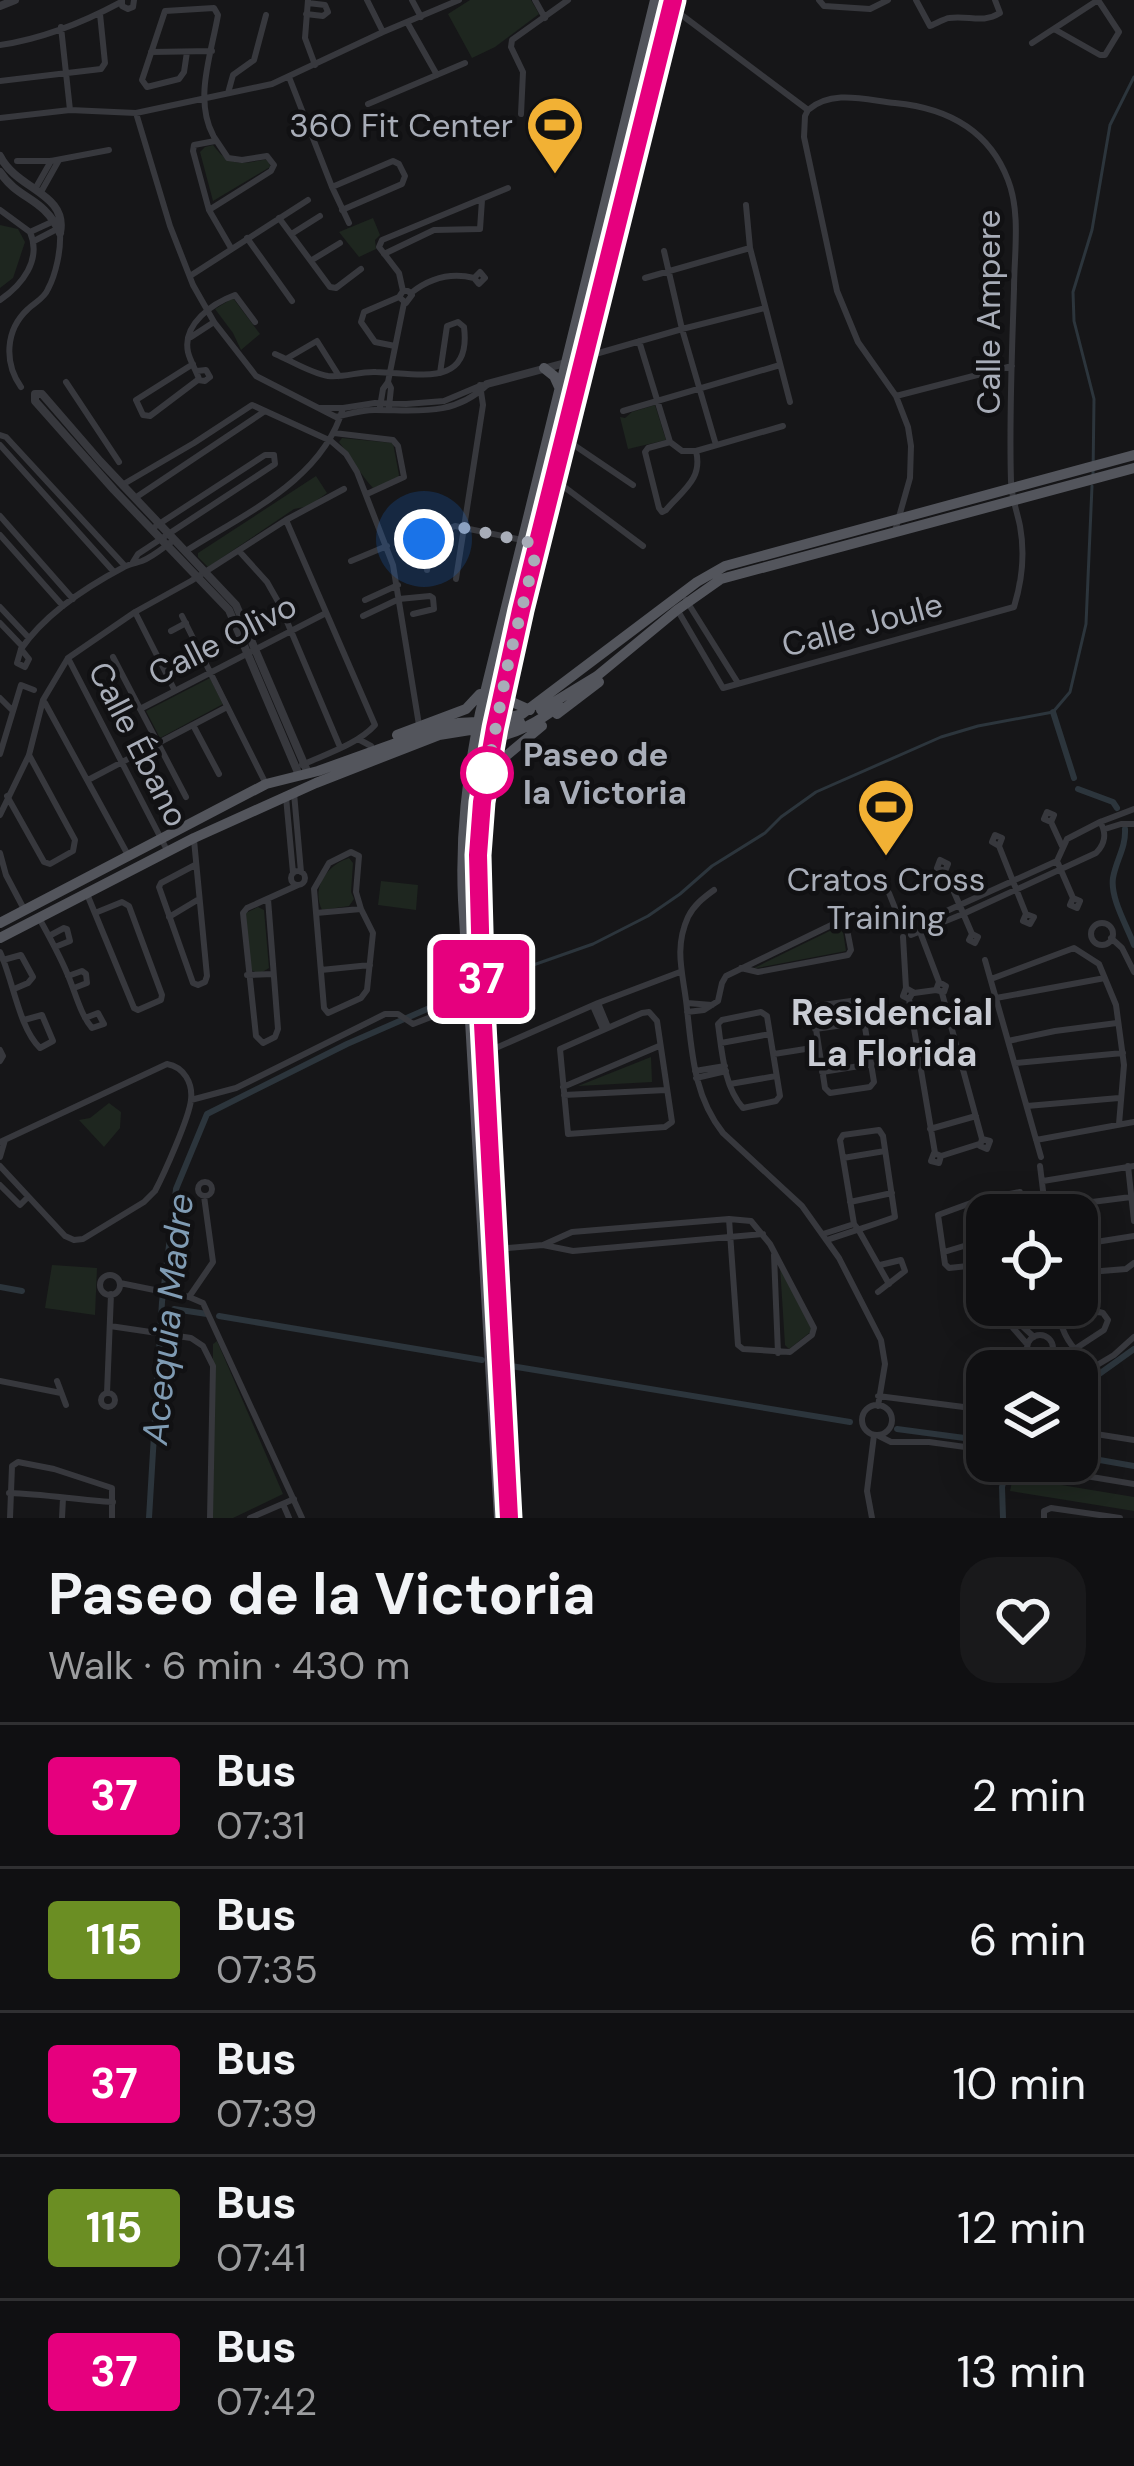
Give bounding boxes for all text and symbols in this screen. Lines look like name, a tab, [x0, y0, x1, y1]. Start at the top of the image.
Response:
sports icon: 360 Fit Center	[524, 94, 586, 176]
place label: 360 Fit Center	[289, 104, 513, 147]
street label: Calle Ampere	[967, 210, 1010, 414]
your location	[394, 509, 454, 569]
street label: Calle Joule	[777, 582, 947, 667]
street label: Calle Olivo	[141, 584, 304, 695]
street label: Calle Ébano	[79, 654, 198, 834]
place label: Paseo de la Victoria	[523, 733, 687, 814]
marker: Paseo de la Victoria	[462, 748, 512, 798]
sports icon: Cratos Cross Training	[855, 776, 917, 858]
place label: Cratos Cross Training	[787, 858, 985, 939]
line badge: 37	[427, 940, 535, 1018]
text: 37	[457, 951, 505, 1006]
district label: Residencial La Florida	[791, 989, 993, 1077]
water label: Acequia Madre	[131, 1191, 204, 1448]
map controls	[966, 1194, 1098, 1482]
button: locate	[966, 1194, 1098, 1326]
button: layers	[966, 1350, 1098, 1482]
text: Paseo de la Victoria	[48, 1557, 596, 1632]
button: heart	[960, 1557, 1086, 1683]
text: Walk · 6 min · 430 m	[48, 1640, 410, 1691]
text: Bus	[216, 1741, 296, 1800]
text: 2 min	[971, 1766, 1086, 1825]
text: 37	[90, 1768, 138, 1823]
text: 07:31	[216, 1800, 305, 1851]
text: Bus	[216, 1885, 296, 1944]
text: 6 min	[969, 1910, 1086, 1969]
text: 115	[86, 1912, 142, 1967]
text: 07:35	[216, 1944, 318, 1995]
text: Bus	[216, 2029, 296, 2088]
text: 10 min	[952, 2054, 1086, 2113]
text: 37	[90, 2056, 138, 2111]
text: 07:39	[216, 2088, 317, 2139]
text: Bus	[216, 2173, 296, 2232]
text: 12 min	[957, 2198, 1086, 2257]
text: 115	[86, 2200, 142, 2255]
text: 07:41	[216, 2232, 307, 2283]
text: Bus	[216, 2317, 296, 2376]
text: 13 min	[957, 2342, 1086, 2401]
text: 37	[90, 2344, 138, 2399]
text: 07:42	[216, 2376, 317, 2427]

